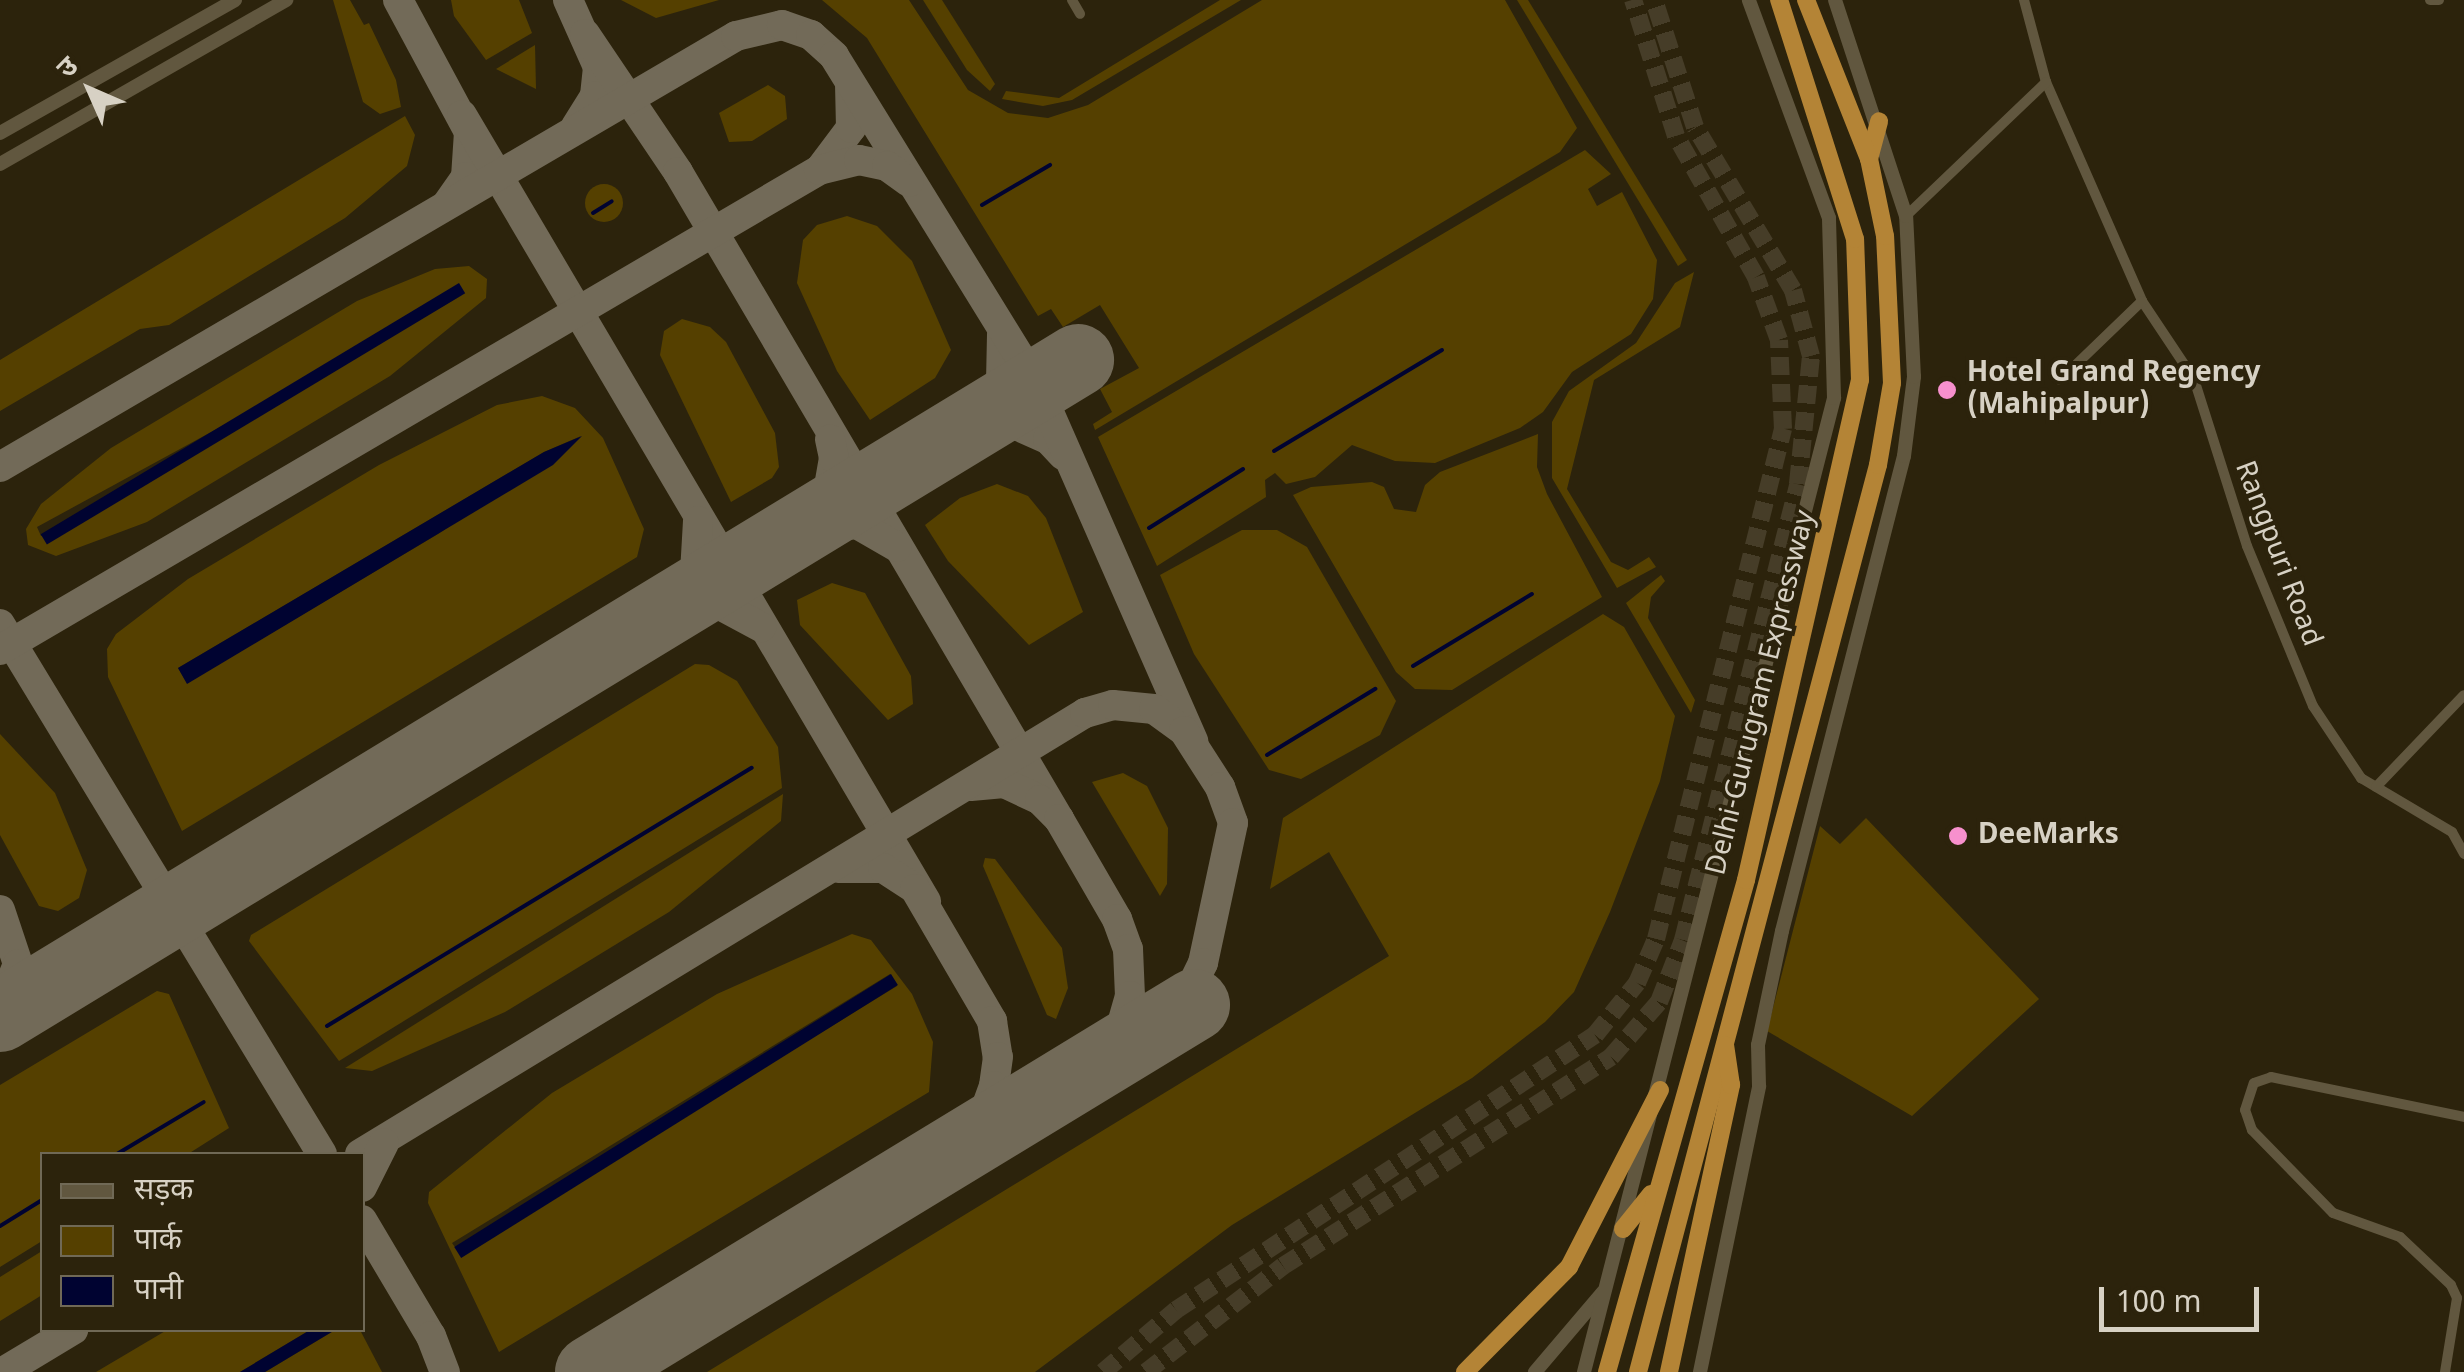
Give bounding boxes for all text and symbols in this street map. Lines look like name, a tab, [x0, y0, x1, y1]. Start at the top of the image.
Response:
north arrow	[40, 40, 140, 140]
text: उ	[50, 50, 87, 87]
place label: Hotel Grand Regency (Mahipalpur)	[1967, 357, 2260, 423]
marker: Hotel Grand Regency (Mahipalpur)	[1936, 379, 1958, 401]
street label: Rangpuri Road	[2226, 457, 2328, 651]
street label: Delhi-Gurugram Expressway	[1700, 507, 1824, 879]
place label: DeeMarks	[1978, 819, 2119, 853]
marker: DeeMarks	[1947, 825, 1969, 847]
legend	[40, 1152, 365, 1332]
text: सड़क	[134, 1172, 193, 1211]
text: पार्क	[134, 1222, 182, 1261]
scale bar	[2104, 1267, 2264, 1329]
text: पानी	[134, 1272, 183, 1311]
text: 100 m	[2116, 1285, 2201, 1324]

